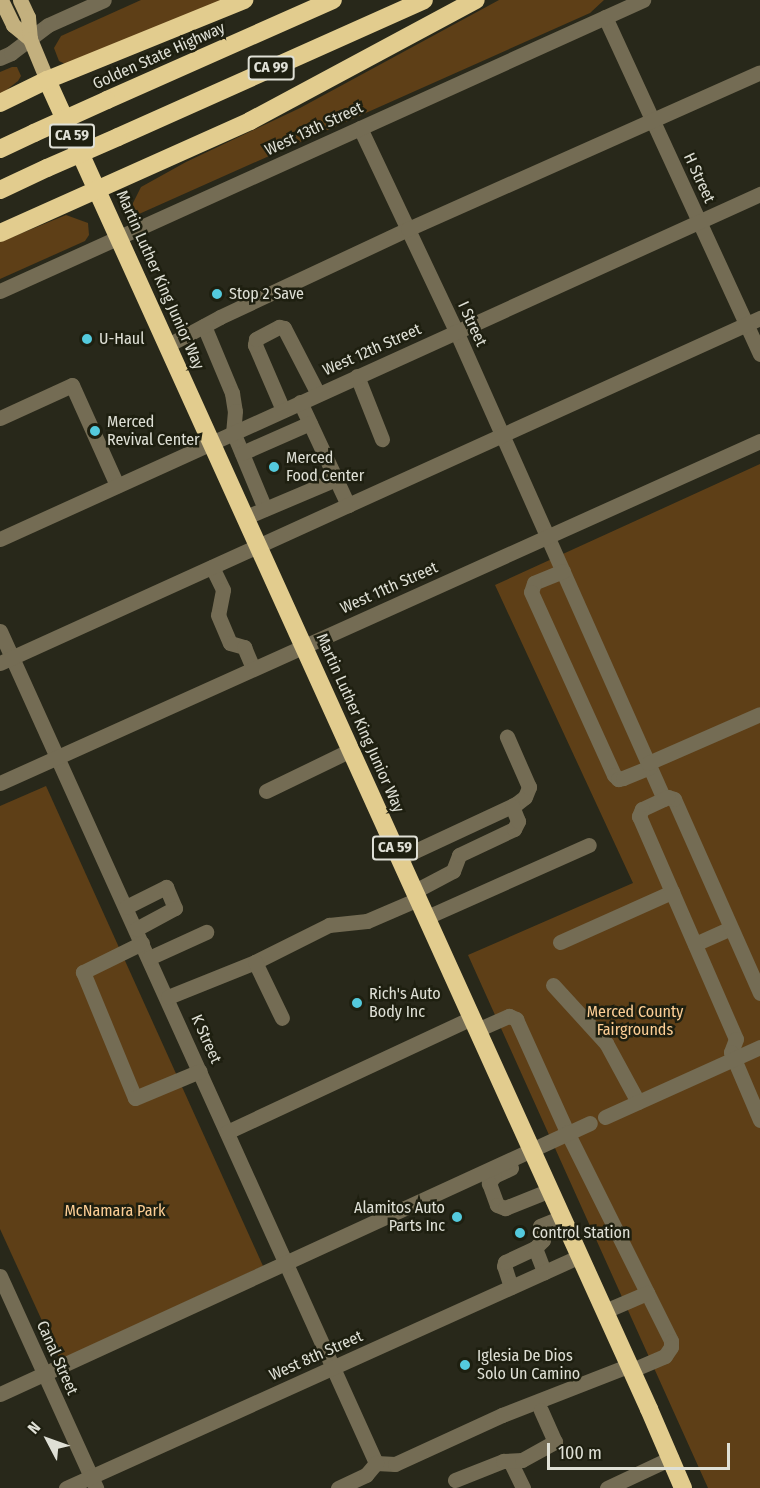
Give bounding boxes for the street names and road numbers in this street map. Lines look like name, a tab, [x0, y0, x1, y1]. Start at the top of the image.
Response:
street label: Golden State Highway	[90, 18, 228, 94]
road number: CA 99	[247, 56, 295, 80]
street label: West 13th Street	[262, 98, 366, 160]
road number: CA 59	[48, 124, 96, 148]
street label: H Street	[679, 150, 719, 206]
street label: Martin Luther King Junior Way	[112, 188, 208, 372]
street label: I Street	[453, 299, 491, 349]
street label: West 12th Street	[320, 320, 424, 380]
street label: West 11th Street	[337, 558, 441, 618]
street label: Martin Luther King Junior Way	[312, 631, 408, 815]
road number: CA 59	[371, 836, 419, 860]
street label: K Street	[187, 1012, 225, 1066]
street label: Canal Street	[32, 1318, 82, 1398]
street label: West 8th Street	[266, 1327, 366, 1385]

